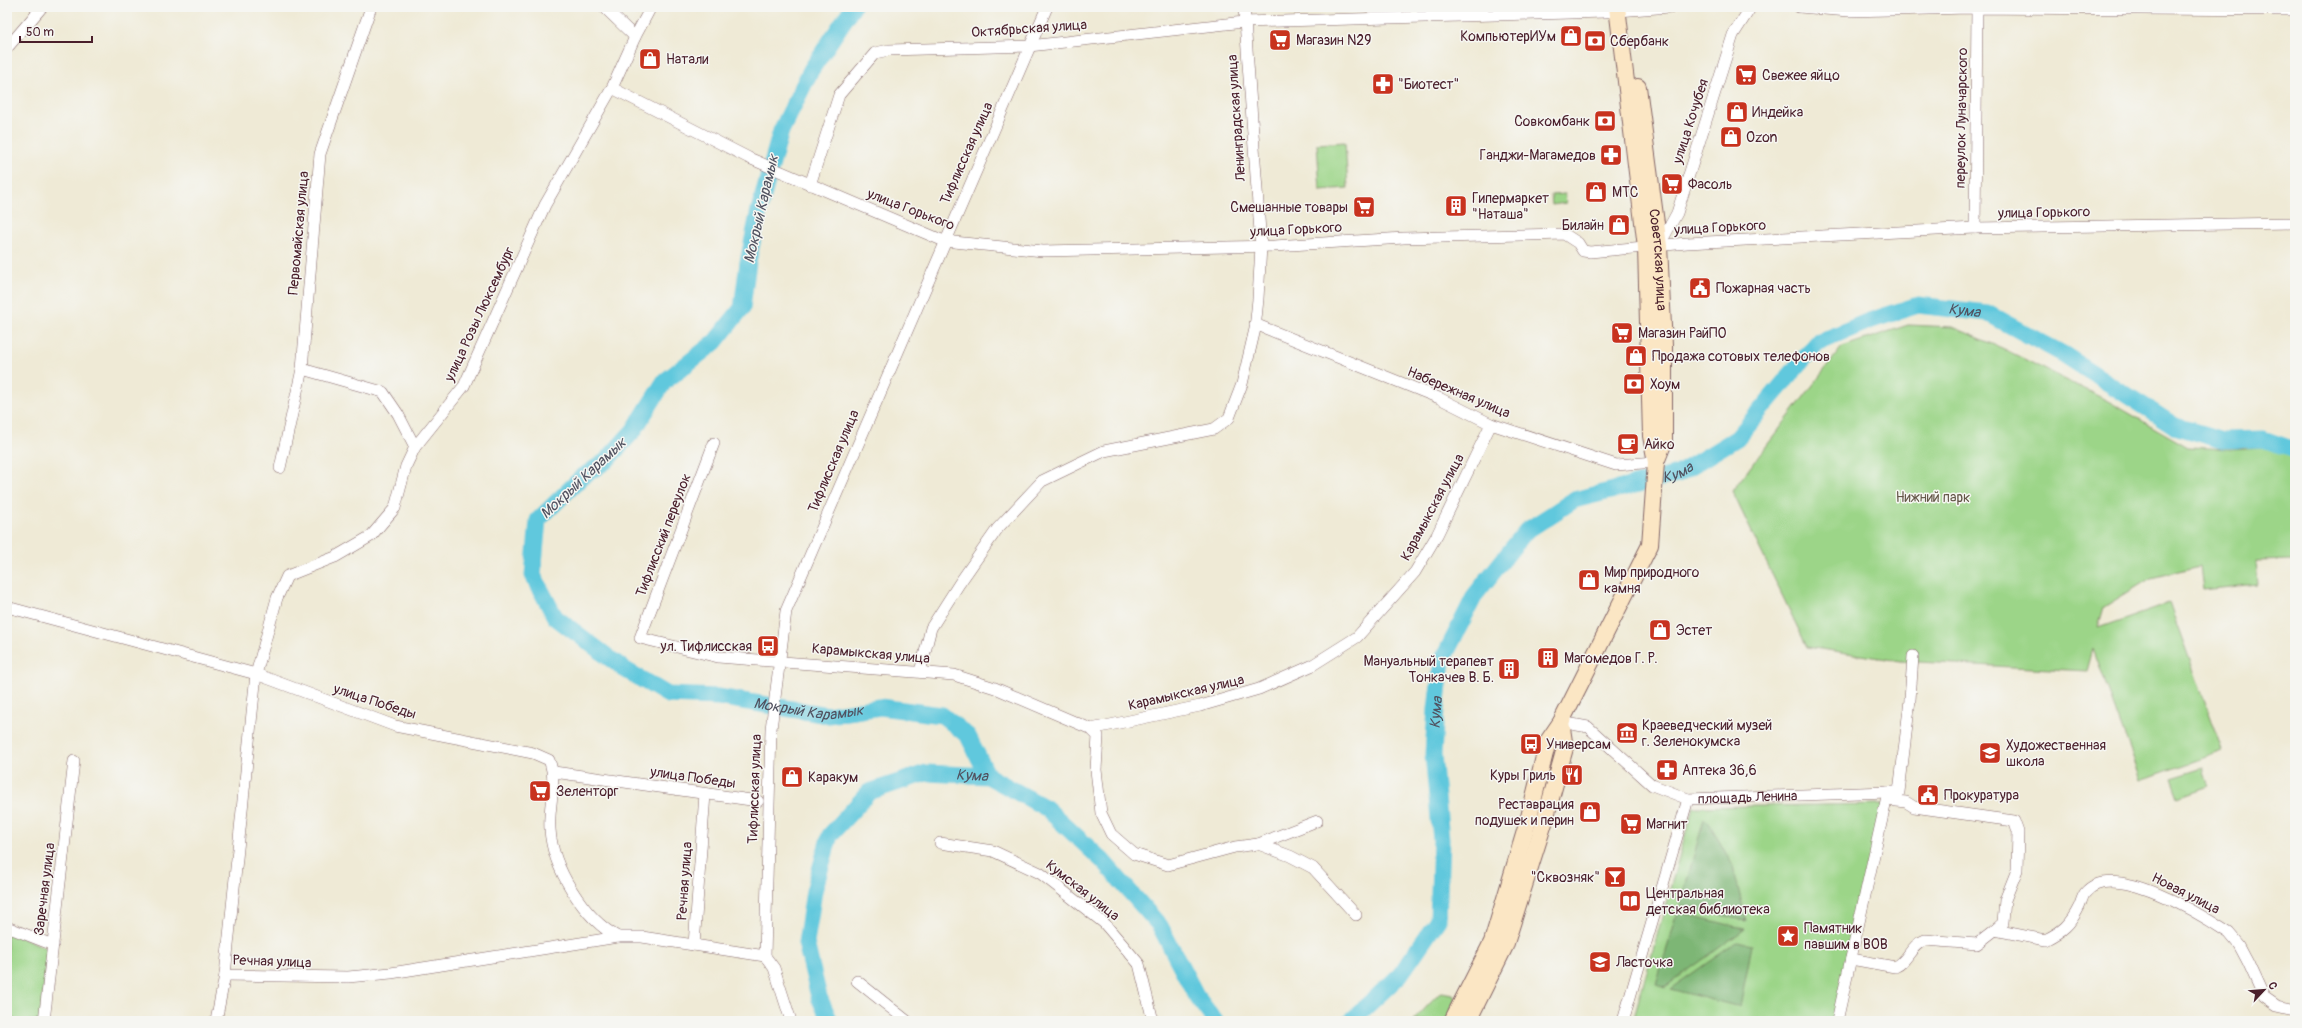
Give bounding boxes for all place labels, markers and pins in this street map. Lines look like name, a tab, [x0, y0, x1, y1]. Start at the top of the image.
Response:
shop icon: КомпьютерИУм	[1558, 23, 1584, 49]
supermarket icon: Магазин N29	[1267, 27, 1293, 53]
place label: КомпьютерИУм	[1460, 28, 1556, 45]
bank icon: Сбербанк	[1582, 28, 1608, 54]
place label: Магазин N29	[1296, 32, 1371, 49]
place label: Сбербанк	[1610, 33, 1669, 50]
shop icon: Натали	[637, 46, 663, 72]
place label: Натали	[666, 51, 709, 68]
supermarket icon: Свежее яйцо	[1733, 62, 1759, 88]
place label: Свежее яйцо	[1762, 67, 1840, 84]
pharmacy icon: "Биотест"	[1370, 71, 1396, 97]
place label: "Биотест"	[1398, 76, 1459, 93]
shop icon: Индейка	[1724, 99, 1750, 125]
place label: Индейка	[1752, 104, 1803, 121]
bank icon: Совкомбанк	[1592, 108, 1618, 134]
place label: Совкомбанк	[1514, 113, 1590, 130]
shop icon: Ozon	[1718, 124, 1744, 150]
place label: Ozon	[1746, 129, 1778, 146]
pharmacy icon: Ганджи-Магамедов	[1598, 142, 1624, 168]
place label: Ганджи-Магамедов	[1479, 147, 1596, 164]
supermarket icon: Фасоль	[1659, 171, 1685, 197]
place label: Фасоль	[1688, 176, 1732, 193]
shop icon: МТС	[1583, 179, 1609, 205]
place label: МТС	[1612, 184, 1639, 201]
place label: Гипермаркет "Наташа"	[1472, 190, 1549, 223]
building icon: Гипермаркет "Наташа"	[1443, 193, 1469, 219]
supermarket icon: Смешанные товары	[1351, 194, 1377, 220]
place label: Смешанные товары	[1230, 199, 1348, 216]
shop icon: Билайн	[1606, 212, 1632, 238]
place label: Билайн	[1562, 217, 1604, 234]
public building icon: Пожарная часть	[1687, 275, 1713, 301]
place label: Пожарная часть	[1716, 280, 1811, 297]
supermarket icon: Магазин РайПО	[1609, 320, 1635, 346]
place label: Магазин РайПО	[1638, 325, 1726, 342]
shop icon: Продажа сотовых телефонов	[1623, 343, 1649, 369]
place label: Продажа сотовых телефонов	[1652, 348, 1830, 365]
bank icon: Хоум	[1621, 371, 1647, 397]
place label: Хоум	[1650, 376, 1680, 393]
cafe icon: Айко	[1615, 431, 1641, 457]
place label: Айко	[1644, 436, 1675, 453]
place label: Мир природного камня	[1604, 564, 1700, 597]
shop icon: Мир природного камня	[1576, 567, 1602, 593]
shop icon: Эстет	[1647, 617, 1673, 643]
place label: Эстет	[1676, 622, 1712, 639]
bus stop icon: ул. Тифлисская	[755, 633, 781, 659]
place label: ул. Тифлисская	[660, 638, 752, 655]
building icon: Магомедов Г. Р.	[1535, 645, 1561, 671]
place label: Магомедов Г. Р.	[1564, 650, 1658, 667]
place label: Мануальный терапевт Тонкачев В. Б.	[1363, 653, 1494, 686]
building icon: Мануальный терапевт Тонкачев В. Б.	[1496, 656, 1522, 682]
place label: Краеведческий музей г. Зеленокумска	[1642, 717, 1772, 750]
museum icon: Краеведческий музей г. Зеленокумска	[1614, 720, 1640, 746]
bus stop icon: Универсам	[1518, 731, 1544, 757]
place label: Универсам	[1546, 736, 1611, 753]
place label: Художественная школа	[2006, 737, 2106, 770]
school or university icon: Художественная школа	[1977, 740, 2003, 766]
pharmacy icon: Аптека 36,6	[1654, 757, 1680, 783]
restaurant icon: Куры Гриль	[1559, 762, 1585, 788]
place label: Аптека 36,6	[1682, 762, 1757, 779]
shop icon: Каракум	[779, 764, 805, 790]
place label: Куры Гриль	[1490, 767, 1556, 784]
place label: Каракум	[808, 769, 858, 786]
supermarket icon: Зеленторг	[527, 778, 553, 804]
public building icon: Прокуратура	[1915, 782, 1941, 808]
place label: Зеленторг	[556, 783, 619, 800]
place label: Прокуратура	[1944, 787, 2019, 804]
place label: Реставрация подушек и перин	[1475, 796, 1574, 829]
shop icon: Реставрация подушек и перин	[1577, 799, 1603, 825]
supermarket icon: Магнит	[1618, 811, 1644, 837]
place label: Магнит	[1646, 816, 1688, 833]
bar icon: "Сквозняк"	[1602, 864, 1628, 890]
place label: "Сквозняк"	[1531, 869, 1600, 886]
place label: Центральная детская библиотека	[1646, 885, 1770, 918]
library icon: Центральная детская библиотека	[1617, 888, 1643, 914]
place label: Памятник павшим в ВОВ	[1804, 920, 1888, 953]
place icon: Памятник павшим в ВОВ	[1775, 923, 1801, 949]
school or university icon: Ласточка	[1587, 949, 1613, 975]
place label: Ласточка	[1615, 954, 1673, 971]

